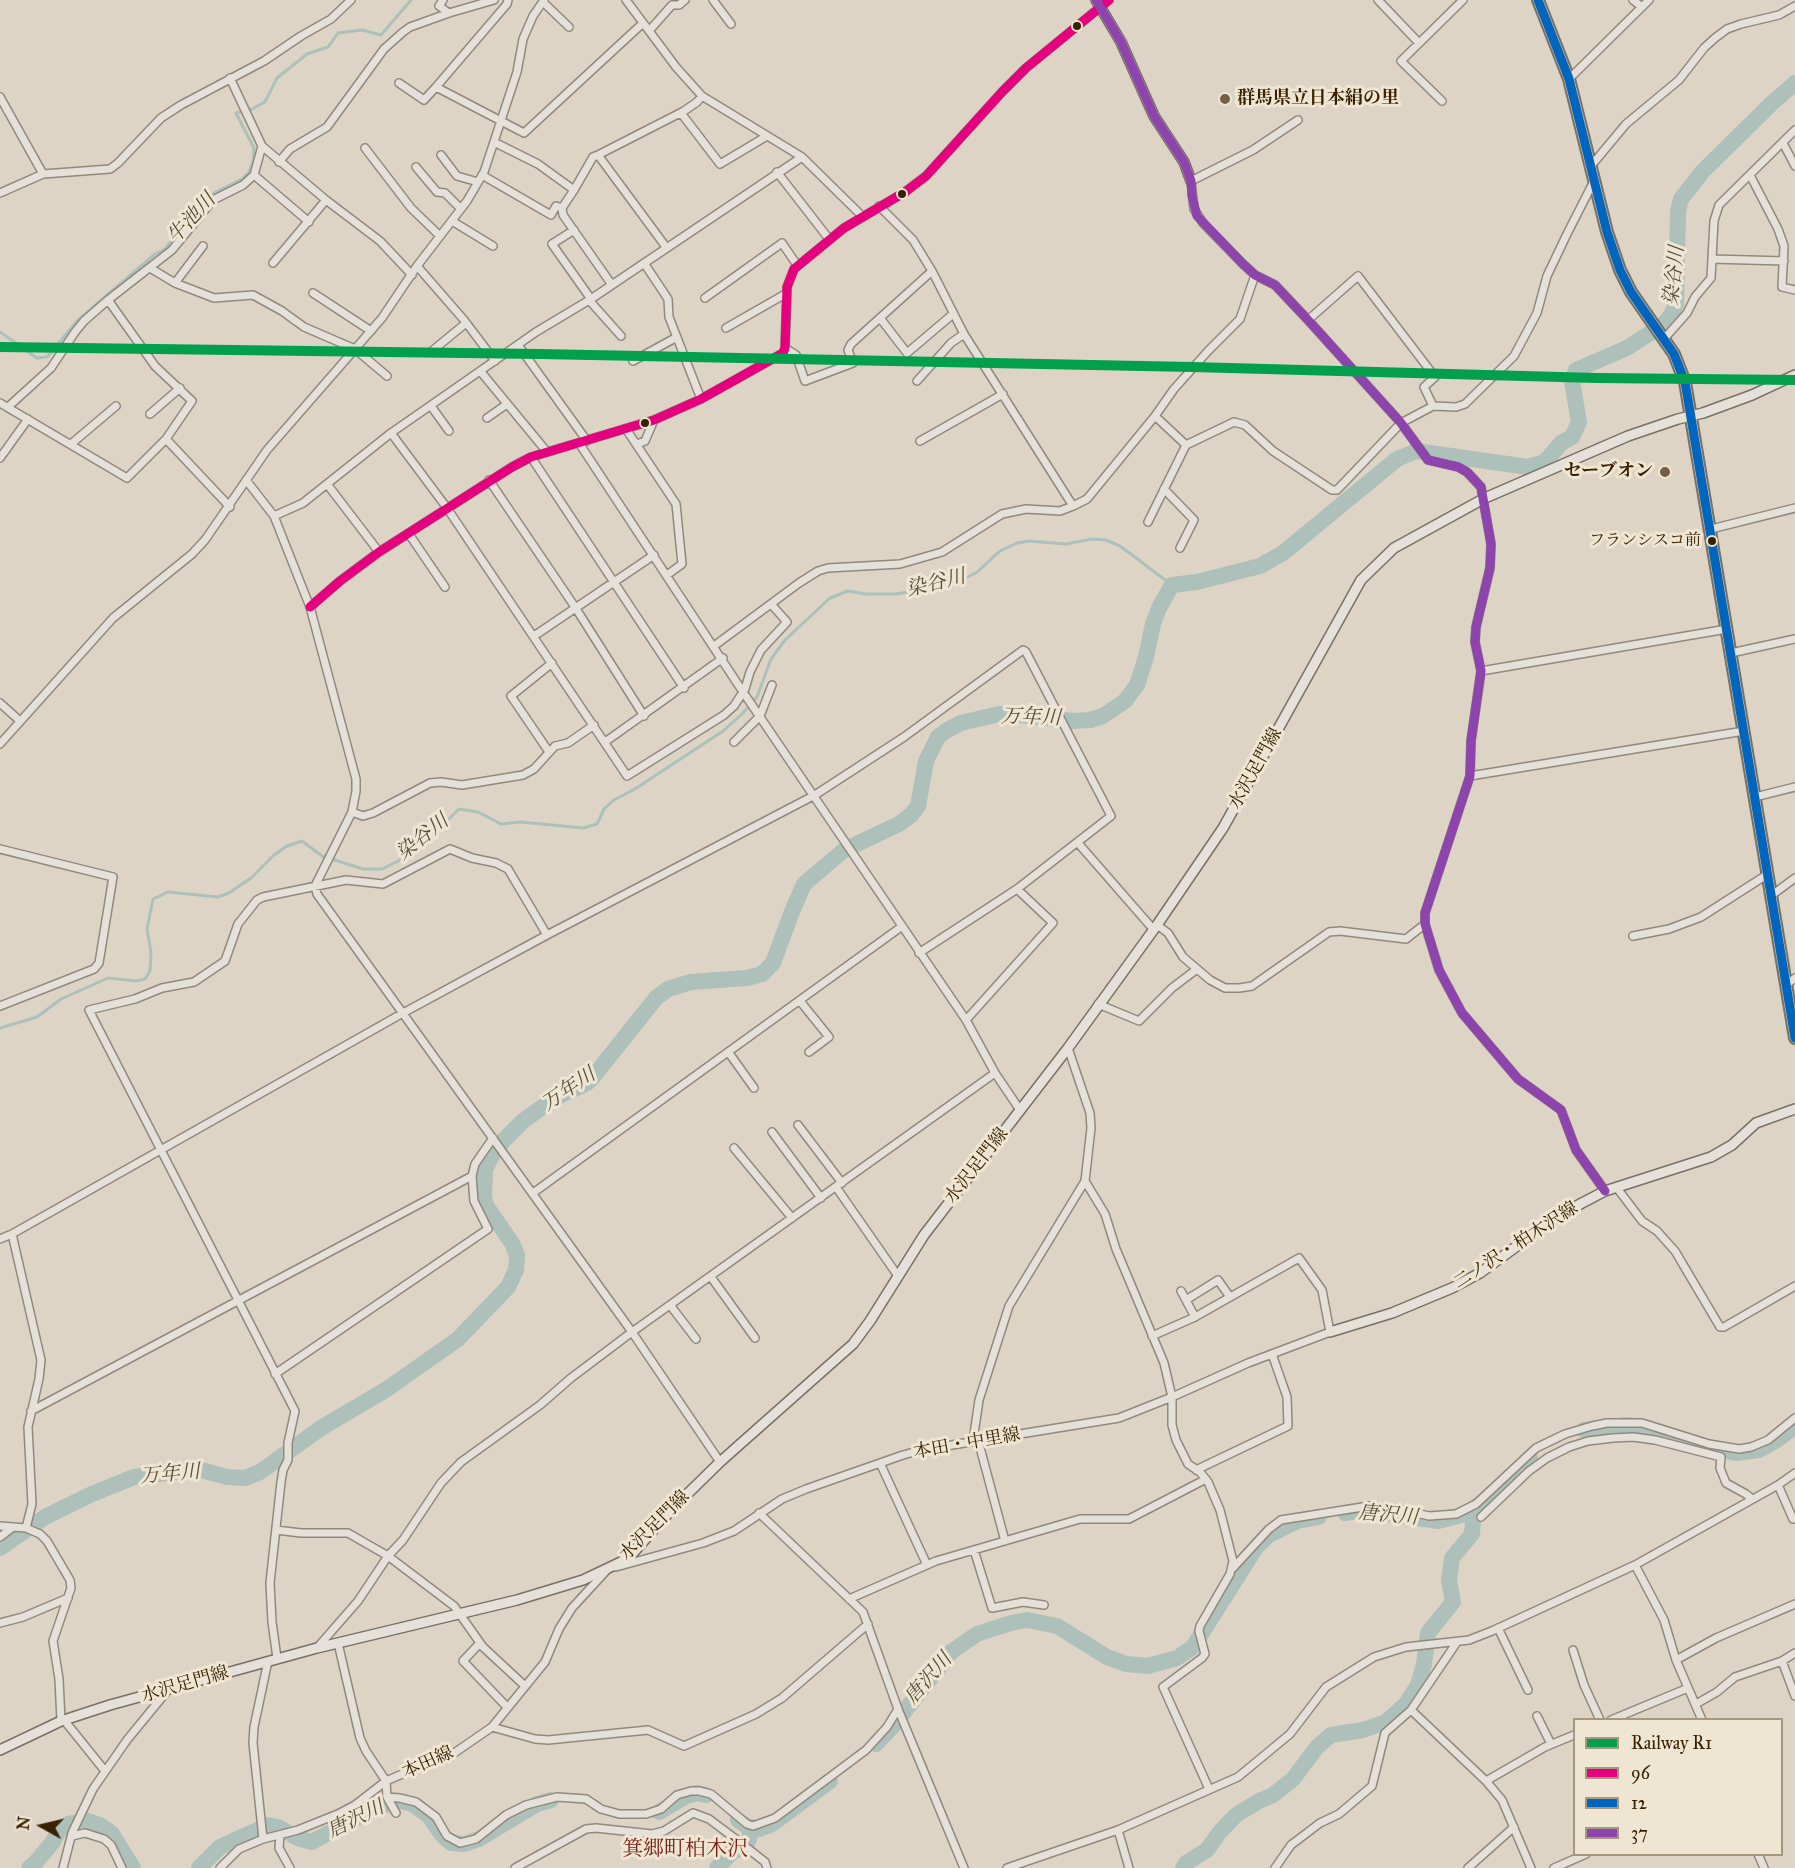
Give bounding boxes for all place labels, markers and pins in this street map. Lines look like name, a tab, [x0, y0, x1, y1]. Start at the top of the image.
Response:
unlabelled marker	[1071, 20, 1083, 32]
place label: 群馬県立日本絹の里	[1237, 88, 1399, 110]
marker: 群馬県立日本絹の里	[1218, 92, 1232, 106]
unlabelled marker	[896, 188, 908, 200]
unlabelled marker	[639, 417, 651, 429]
place label: セーブオン	[1564, 461, 1653, 483]
marker: セーブオン	[1658, 465, 1672, 479]
place label: フランシスコ前	[1589, 531, 1701, 551]
marker: フランシスコ前	[1706, 535, 1718, 547]

